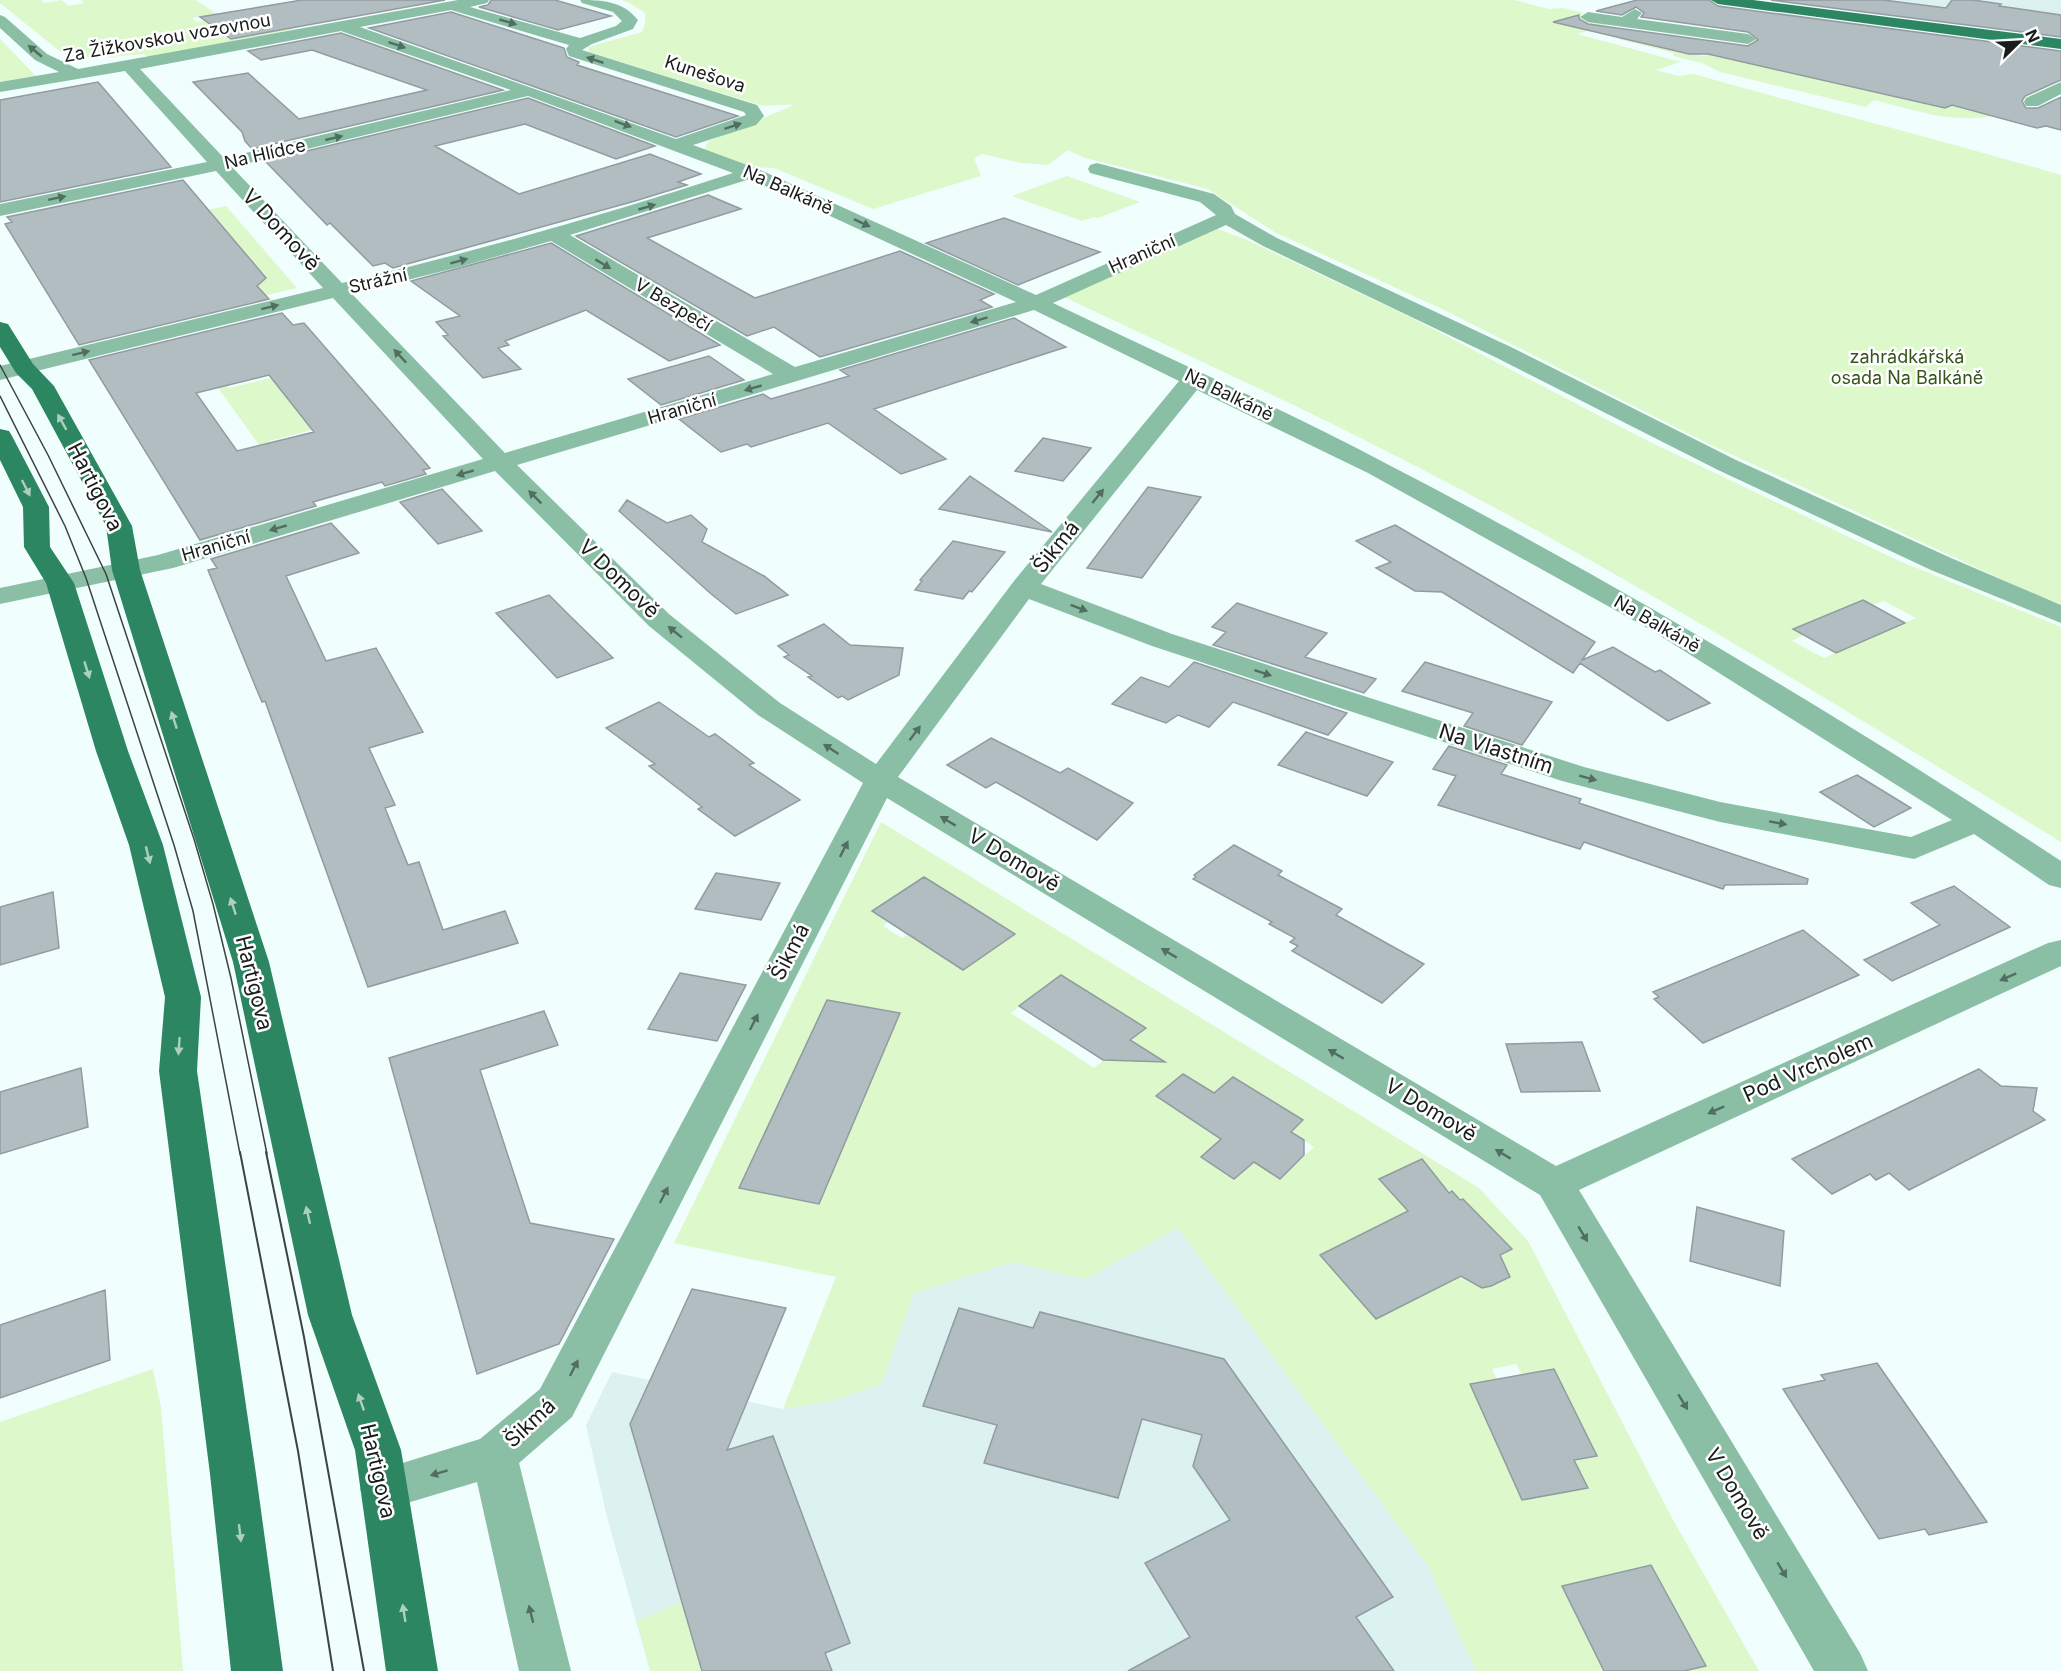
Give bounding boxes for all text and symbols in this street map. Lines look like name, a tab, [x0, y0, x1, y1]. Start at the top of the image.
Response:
street label: Za Žižkovskou vozovnou	[61, 8, 272, 66]
north arrow	[1989, 12, 2049, 72]
one-way arrow	[499, 18, 517, 27]
text: N	[2021, 26, 2044, 46]
one-way arrow	[388, 40, 406, 50]
one-way arrow	[27, 44, 43, 57]
street label: Kunešova	[662, 51, 748, 96]
one-way arrow	[586, 54, 604, 64]
one-way arrow	[614, 120, 632, 130]
one-way arrow	[724, 121, 742, 130]
one-way arrow	[325, 133, 343, 143]
street label: Na Hlídce	[222, 134, 308, 173]
street label: Na Balkáně	[740, 160, 836, 219]
street label: V Domově	[237, 184, 325, 276]
one-way arrow	[48, 193, 67, 202]
one-way arrow	[638, 202, 656, 212]
one-way arrow	[853, 218, 871, 228]
street label: Hraniční	[1105, 229, 1179, 277]
one-way arrow	[451, 256, 469, 265]
one-way arrow	[595, 259, 612, 269]
street label: Strážní	[347, 263, 410, 297]
street label: V Bezpečí	[631, 274, 716, 336]
one-way arrow	[261, 301, 279, 311]
one-way arrow	[970, 316, 988, 325]
park label: zahrádkářská osada Na Balkáně	[1831, 346, 1983, 388]
one-way arrow	[71, 348, 90, 358]
one-way arrow	[393, 348, 407, 363]
street label: Na Balkáně	[1181, 364, 1277, 425]
one-way arrow	[744, 384, 762, 393]
street label: Hraniční	[645, 389, 719, 428]
one-way arrow	[57, 413, 67, 430]
street label: Hartigova	[62, 438, 128, 535]
one-way arrow	[456, 469, 474, 478]
one-way arrow	[22, 479, 31, 496]
one-way arrow	[1092, 488, 1105, 504]
one-way arrow	[528, 490, 542, 504]
street label: Šikmá	[1027, 515, 1084, 578]
one-way arrow	[269, 524, 287, 533]
street label: Hraniční	[179, 526, 253, 565]
street label: V Domově	[574, 534, 665, 623]
street label: Na Balkáně	[1610, 590, 1704, 657]
one-way arrow	[1070, 603, 1088, 613]
one-way arrow	[667, 626, 683, 639]
one-way arrow	[83, 661, 92, 679]
one-way arrow	[1254, 668, 1272, 678]
one-way arrow	[169, 711, 178, 729]
street label: Na Vlastním	[1436, 718, 1556, 779]
one-way arrow	[909, 726, 921, 742]
one-way arrow	[823, 743, 839, 754]
one-way arrow	[1579, 773, 1597, 783]
one-way arrow	[940, 815, 956, 826]
one-way arrow	[1768, 819, 1787, 828]
street label: V Domově	[964, 822, 1065, 897]
one-way arrow	[839, 840, 849, 857]
one-way arrow	[144, 846, 154, 864]
one-way arrow	[228, 897, 237, 915]
street label: Šikmá	[765, 919, 814, 984]
street label: Hartigova	[231, 933, 278, 1033]
one-way arrow	[1161, 948, 1177, 959]
one-way arrow	[1999, 972, 2017, 982]
one-way arrow	[749, 1013, 759, 1030]
street label: Pod Vrcholem	[1739, 1028, 1877, 1107]
one-way arrow	[175, 1036, 184, 1055]
one-way arrow	[1328, 1048, 1344, 1059]
street label: V Domově	[1381, 1072, 1482, 1147]
one-way arrow	[1707, 1105, 1725, 1115]
one-way arrow	[1495, 1148, 1511, 1159]
one-way arrow	[659, 1186, 669, 1203]
one-way arrow	[302, 1206, 312, 1224]
one-way arrow	[1578, 1226, 1589, 1242]
one-way arrow	[569, 1359, 579, 1376]
one-way arrow	[355, 1393, 365, 1411]
street label: Šikmá	[499, 1393, 560, 1452]
one-way arrow	[1678, 1394, 1688, 1411]
street label: Hartigova	[355, 1421, 401, 1521]
street label: V Domově	[1700, 1443, 1775, 1544]
one-way arrow	[430, 1469, 448, 1479]
one-way arrow	[236, 1523, 245, 1542]
one-way arrow	[1777, 1562, 1788, 1578]
one-way arrow	[399, 1604, 408, 1623]
one-way arrow	[526, 1605, 536, 1623]

